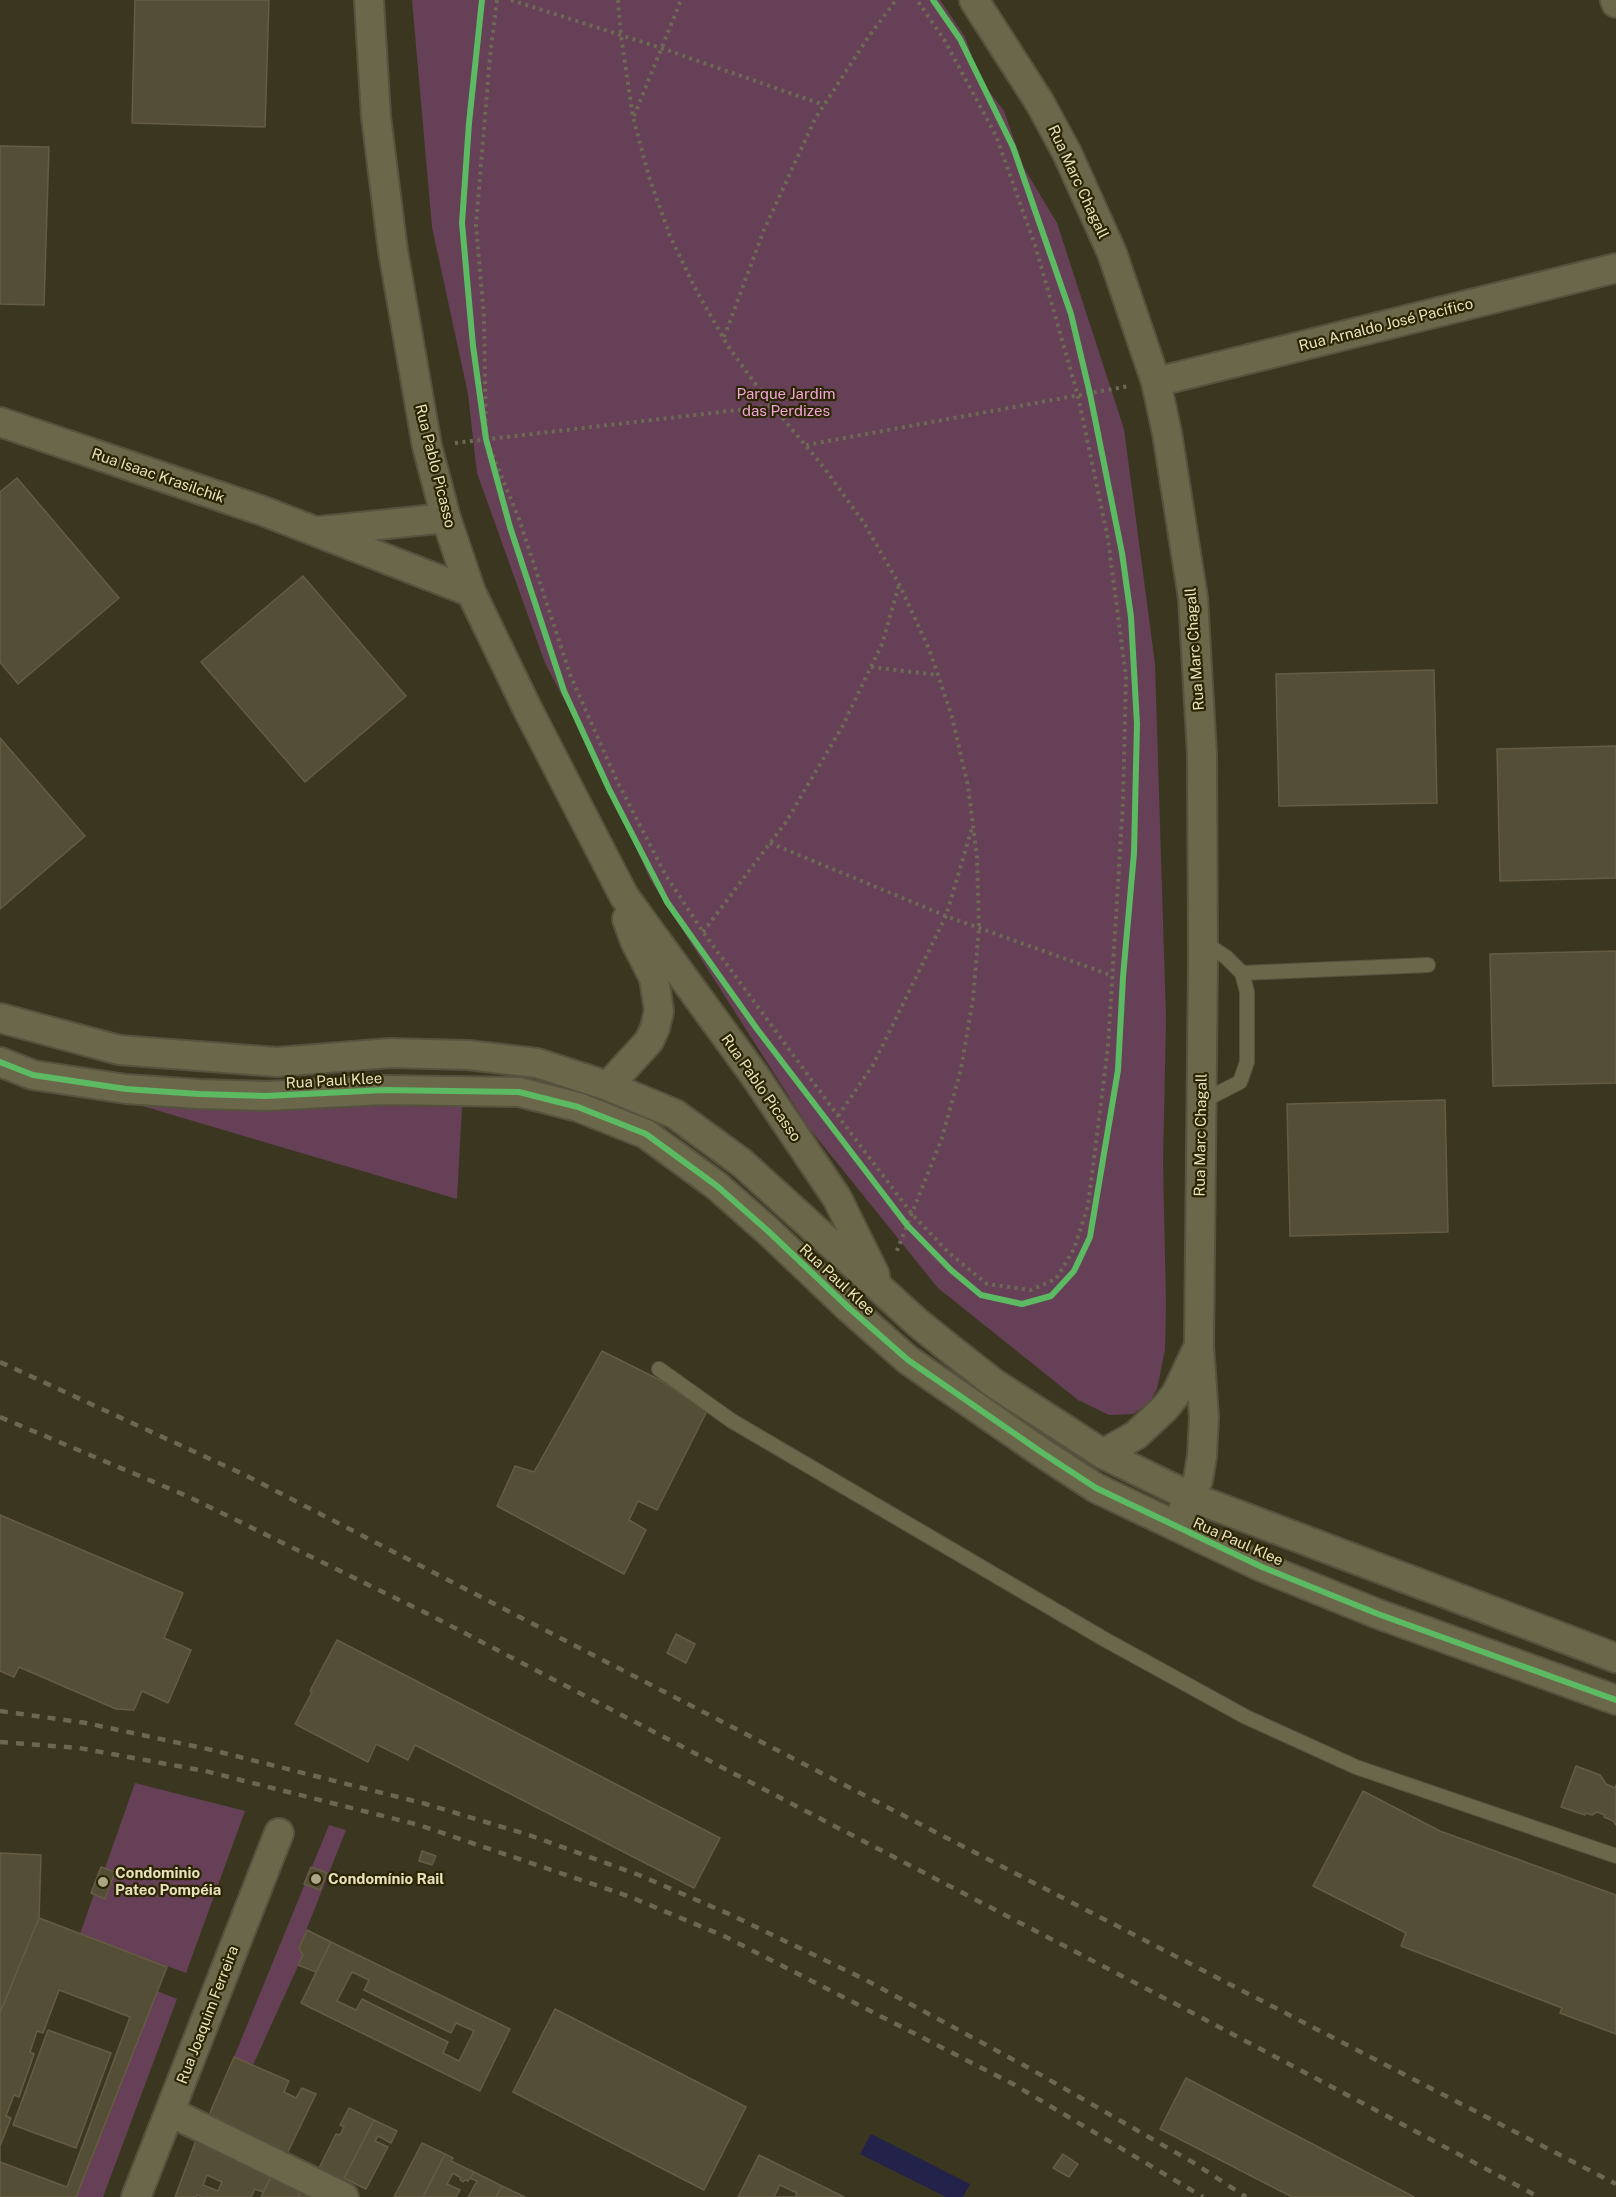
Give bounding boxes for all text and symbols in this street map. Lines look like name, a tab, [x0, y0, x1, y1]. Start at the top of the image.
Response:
street label: Rua Marc Chagall	[1044, 122, 1112, 242]
street label: Rua Arnaldo José Pacífico	[1297, 295, 1475, 355]
park label: Parque Jardim das Perdizes	[737, 385, 835, 420]
street label: Rua Pablo Picasso	[411, 402, 459, 530]
street label: Rua Isaac Krasilchik	[89, 445, 227, 507]
street label: Rua Marc Chagall	[1182, 587, 1208, 711]
street label: Rua Pablo Picasso	[717, 1031, 805, 1145]
street label: Rua Paul Klee	[285, 1069, 383, 1093]
street label: Rua Marc Chagall	[1191, 1073, 1211, 1197]
street label: Rua Paul Klee	[795, 1240, 879, 1320]
street label: Rua Paul Klee	[1190, 1514, 1286, 1570]
place label: Condominio Pateo Pompéia	[115, 1864, 221, 1899]
place label: Condomínio Rail	[328, 1870, 444, 1888]
marker: Condomínio Rail	[309, 1872, 323, 1886]
marker: Condominio Pateo Pompéia	[96, 1875, 110, 1889]
street label: Rua Joaquim Ferreira	[173, 1943, 243, 2087]

